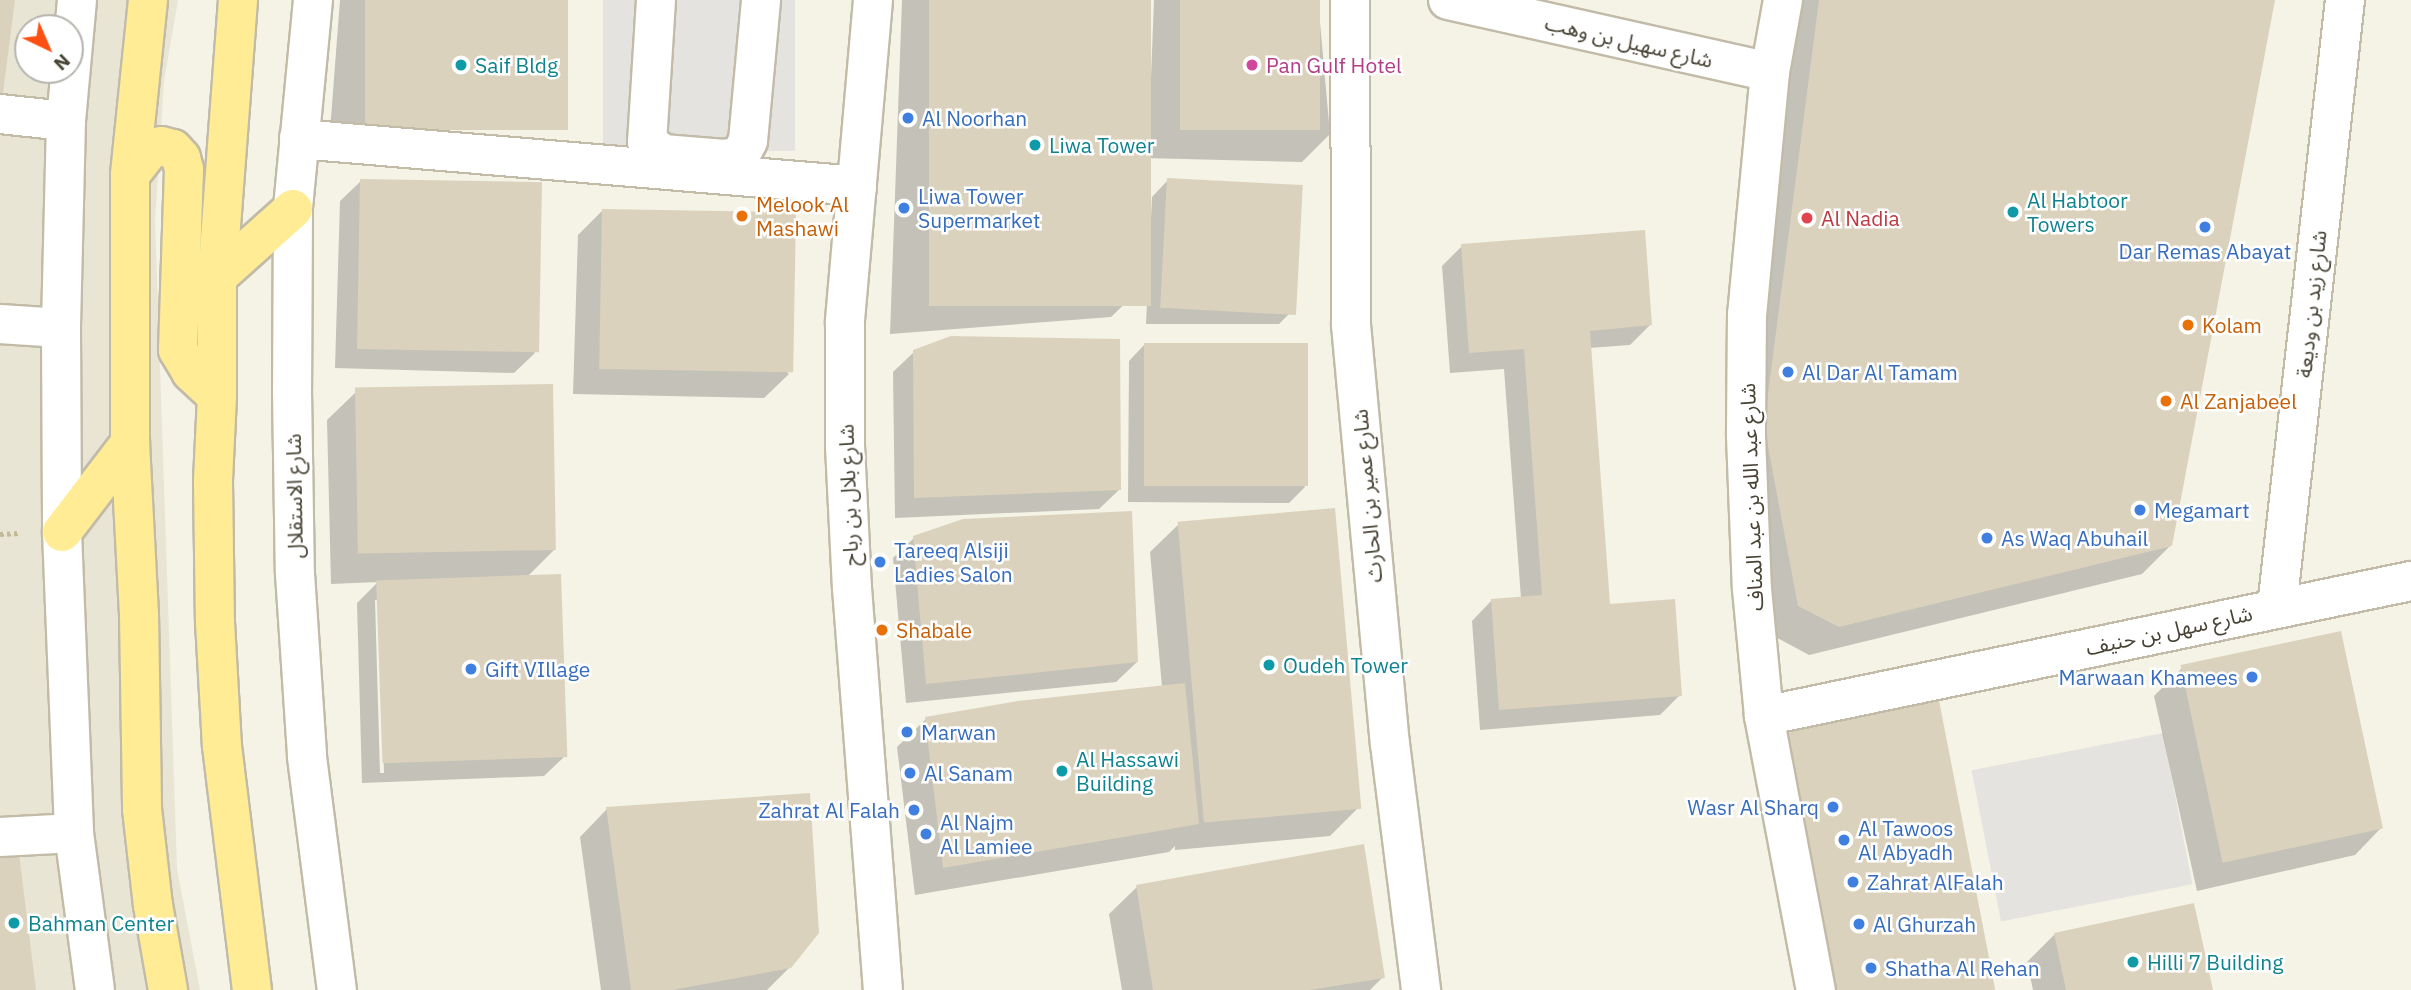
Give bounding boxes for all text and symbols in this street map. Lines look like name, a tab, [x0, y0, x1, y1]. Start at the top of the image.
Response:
street label: شارع سهيل بن وهب	[1543, 9, 1715, 73]
north arrow	[14, 14, 84, 84]
text: N	[49, 49, 75, 76]
place label: Saif Bldg	[475, 52, 558, 78]
place label: Pan Gulf Hotel	[1266, 52, 1402, 78]
marker: Saif Bldg	[453, 57, 469, 73]
marker: Pan Gulf Hotel	[1244, 57, 1260, 73]
place label: Al Noorhan	[922, 105, 1027, 131]
marker: Al Noorhan	[900, 110, 916, 126]
place label: Liwa Tower	[1049, 132, 1154, 158]
marker: Liwa Tower	[1027, 137, 1043, 153]
place label: Liwa Tower Supermarket	[918, 183, 1040, 233]
place label: Al Habtoor Towers	[2027, 187, 2128, 237]
place label: Melook Al Mashawi	[756, 191, 849, 241]
marker: Liwa Tower Supermarket	[896, 200, 912, 216]
marker: Al Habtoor Towers	[2005, 204, 2021, 220]
place label: Al Nadia	[1821, 205, 1900, 231]
marker: Melook Al Mashawi	[734, 208, 750, 224]
marker: Al Nadia	[1799, 210, 1815, 226]
marker: Dar Remas Abayat	[2197, 219, 2213, 235]
street label: شارع زيد بن وديعة	[2291, 229, 2331, 379]
place label: Dar Remas Abayat	[2119, 238, 2291, 264]
place label: Kolam	[2202, 312, 2262, 338]
marker: Kolam	[2180, 317, 2196, 333]
place label: Al Dar Al Tamam	[1802, 359, 1958, 385]
marker: Al Dar Al Tamam	[1780, 364, 1796, 380]
street label: شارع عبد الله بن عبد المناف	[1734, 383, 1768, 611]
place label: Al Zanjabeel	[2180, 388, 2297, 414]
marker: Al Zanjabeel	[2158, 393, 2174, 409]
street label: شارع عمير بن الحارث	[1347, 408, 1387, 584]
street label: شارع بلال بن رباح	[833, 424, 863, 566]
street label: شارع الاستقلال	[280, 433, 308, 559]
place label: Megamart	[2154, 497, 2250, 523]
marker: Megamart	[2132, 502, 2148, 518]
place label: As Waq Abuhail	[2001, 525, 2148, 551]
marker: As Waq Abuhail	[1979, 530, 1995, 546]
place label: Tareeq Alsiji Ladies Salon	[894, 537, 1013, 587]
marker: Tareeq Alsiji Ladies Salon	[872, 554, 888, 570]
street label: شارع سهل بن حنيف	[2083, 600, 2255, 660]
place label: Shabale	[896, 617, 972, 643]
marker: Shabale	[874, 622, 890, 638]
place label: Oudeh Tower	[1283, 652, 1408, 678]
place label: Gift VIllage	[485, 656, 590, 682]
marker: Oudeh Tower	[1261, 657, 1277, 673]
marker: Gift VIllage	[463, 661, 479, 677]
place label: Marwaan Khamees	[2059, 664, 2238, 690]
marker: Marwaan Khamees	[2244, 669, 2260, 685]
place label: Marwan	[921, 719, 996, 745]
marker: Marwan	[899, 724, 915, 740]
place label: Al Hassawi Building	[1076, 746, 1179, 796]
place label: Al Sanam	[924, 760, 1013, 786]
marker: Al Hassawi Building	[1054, 763, 1070, 779]
marker: Al Sanam	[902, 765, 918, 781]
place label: Wasr Al Sharq	[1687, 794, 1819, 820]
place label: Zahrat Al Falah	[758, 797, 900, 823]
marker: Wasr Al Sharq	[1825, 799, 1841, 815]
marker: Zahrat Al Falah	[906, 802, 922, 818]
place label: Al Najm Al Lamiee	[940, 809, 1032, 859]
place label: Al Tawoos Al Abyadh	[1858, 815, 1954, 865]
marker: Al Najm Al Lamiee	[918, 826, 934, 842]
marker: Al Tawoos Al Abyadh	[1836, 832, 1852, 848]
place label: Zahrat AlFalah	[1867, 869, 2004, 895]
marker: Zahrat AlFalah	[1845, 874, 1861, 890]
place label: Bahman Center	[28, 910, 174, 936]
place label: Al Ghurzah	[1873, 911, 1976, 937]
marker: Bahman Center	[6, 915, 22, 931]
marker: Al Ghurzah	[1851, 916, 1867, 932]
place label: Hilli 7 Building	[2147, 949, 2283, 975]
marker: Hilli 7 Building	[2125, 954, 2141, 970]
place label: Shatha Al Rehan	[1885, 955, 2040, 981]
marker: Shatha Al Rehan	[1863, 960, 1879, 976]

